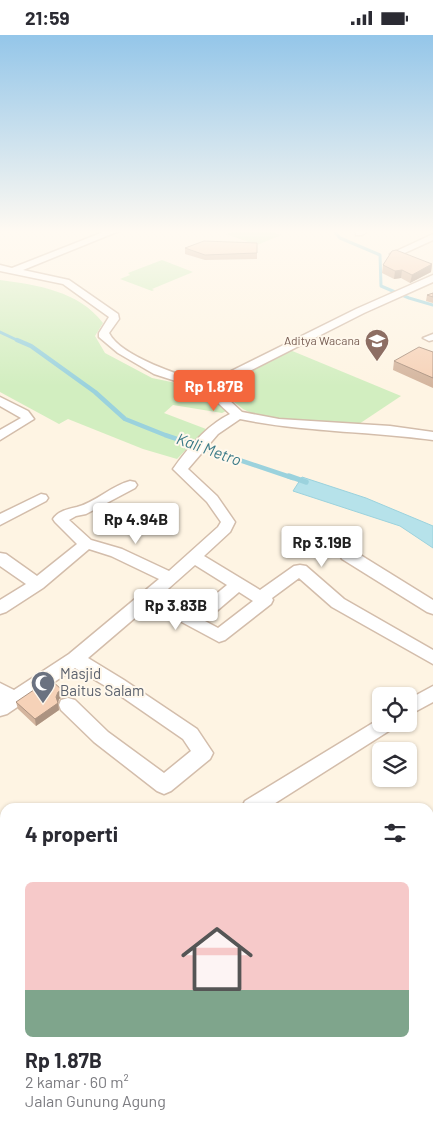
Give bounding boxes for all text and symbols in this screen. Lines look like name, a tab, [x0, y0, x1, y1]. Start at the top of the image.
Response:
text: 21:59	[25, 6, 70, 29]
school or university icon: Aditya Wacana	[364, 328, 390, 362]
place label: Aditya Wacana	[284, 333, 360, 347]
pin: Rp 1.87B	[162, 369, 266, 412]
text: Rp 1.87B	[185, 376, 243, 395]
water label: Kali Metro	[174, 428, 244, 469]
pin: Rp 4.94B	[84, 503, 188, 545]
text: Rp 4.94B	[104, 509, 168, 528]
pin: Rp 3.19B	[270, 525, 374, 568]
text: Rp 3.19B	[292, 532, 352, 551]
pin: Rp 3.83B	[124, 589, 228, 631]
text: Rp 3.83B	[145, 595, 207, 614]
place label: Masjid Baitus Salam	[60, 664, 144, 699]
mosque icon: Masjid Baitus Salam	[30, 670, 56, 704]
map controls	[372, 687, 417, 787]
button: locate	[372, 687, 417, 732]
button: layers	[372, 742, 417, 787]
icon: filters	[381, 819, 409, 847]
text: 4 properti	[25, 821, 118, 846]
icon: home	[172, 914, 262, 1004]
text: Rp 1.87B	[25, 1047, 102, 1072]
text: 2 kamar · 60 m²	[25, 1072, 129, 1091]
text: Jalan Gunung Agung	[25, 1091, 166, 1110]

